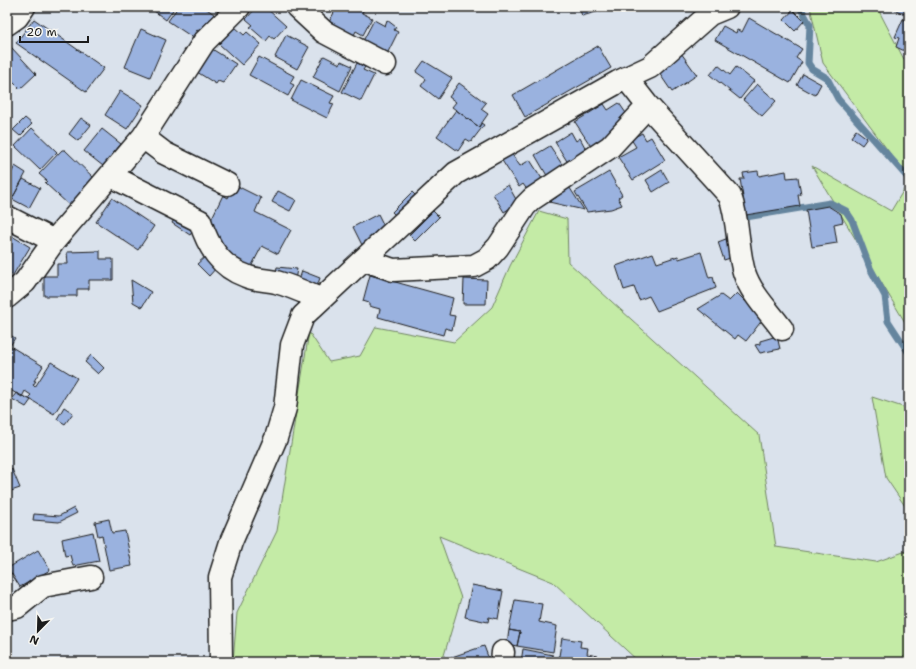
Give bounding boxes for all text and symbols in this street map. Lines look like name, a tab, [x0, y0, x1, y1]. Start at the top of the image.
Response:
scale bar	[20, 18, 88, 44]
text: 20 m	[26, 24, 57, 40]
north arrow	[18, 611, 58, 651]
text: N	[27, 631, 41, 648]

